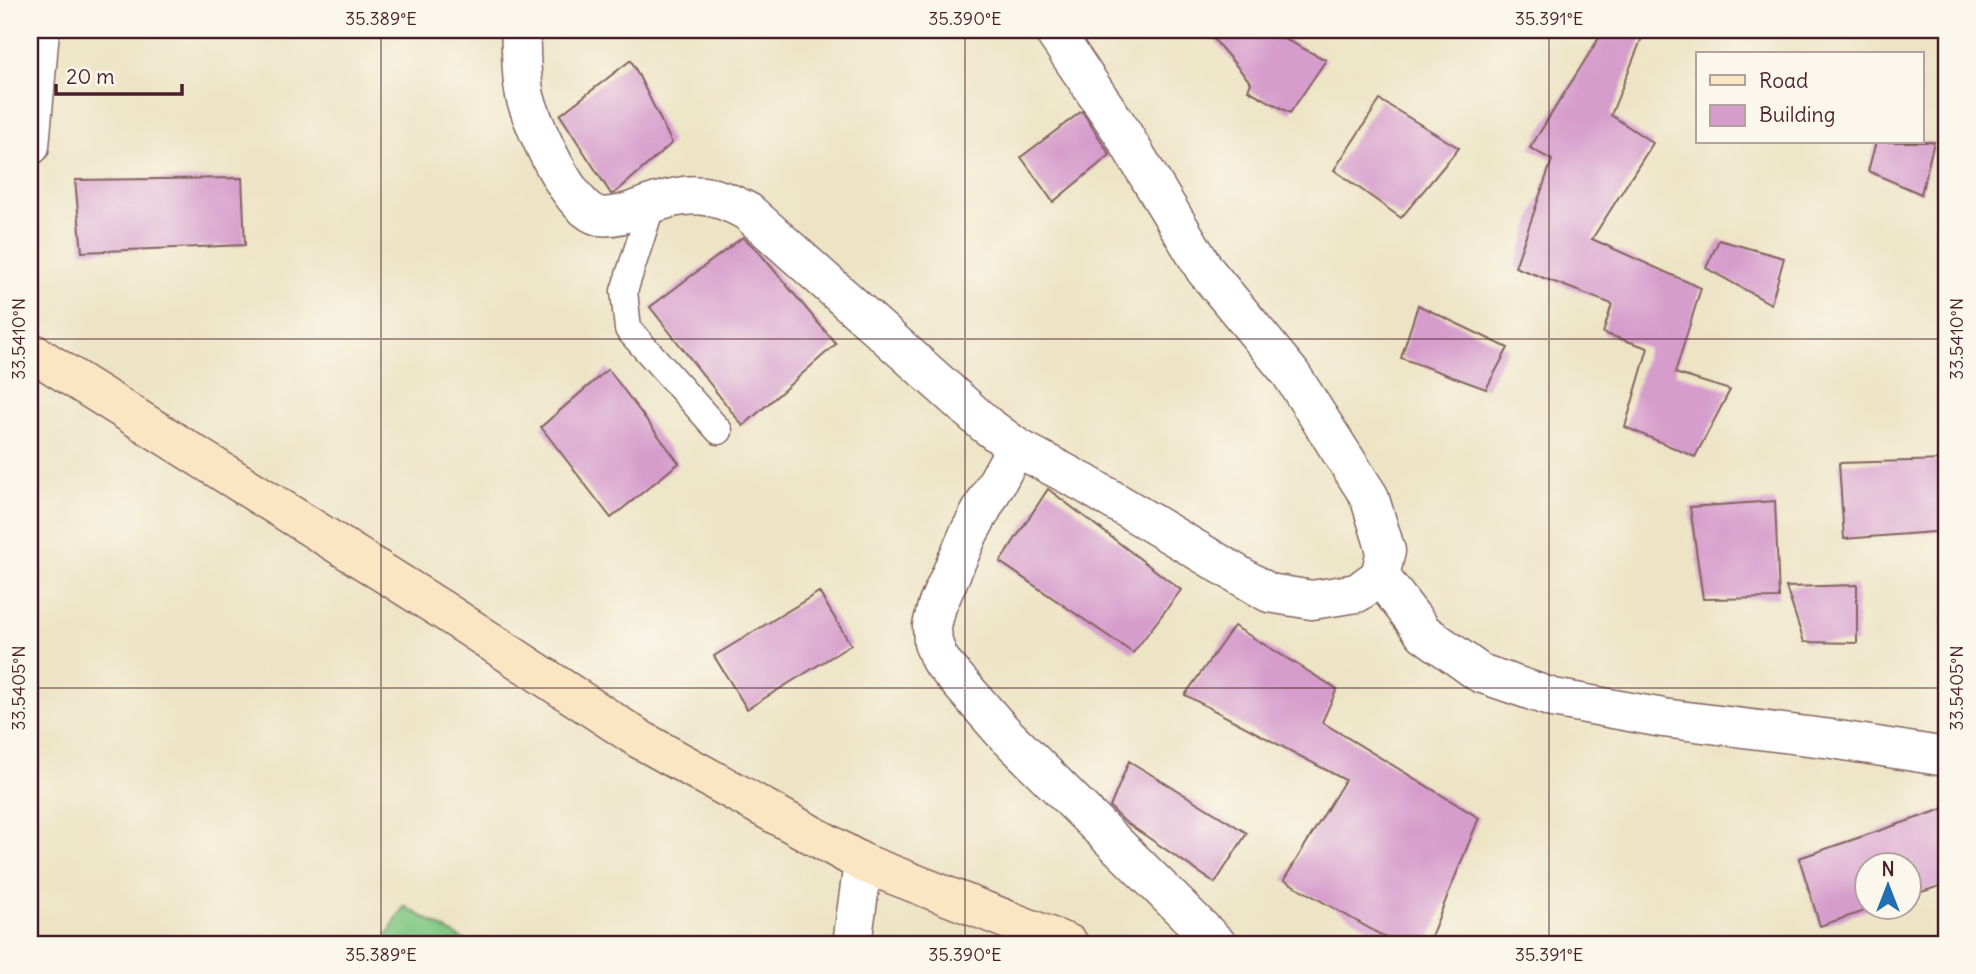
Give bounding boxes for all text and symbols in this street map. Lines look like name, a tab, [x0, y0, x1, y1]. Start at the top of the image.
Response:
text: 35.389°E	[345, 7, 417, 30]
text: 35.390°E	[928, 7, 1002, 30]
text: 35.391°E	[1515, 7, 1583, 30]
scale bar	[56, 52, 182, 96]
legend	[1696, 52, 1924, 144]
text: 20 m	[66, 63, 115, 90]
text: Road	[1759, 67, 1808, 94]
text: Building	[1759, 101, 1835, 128]
text: 33.5410°N	[7, 298, 30, 380]
text: 33.5410°N	[1945, 298, 1968, 380]
text: 33.5405°N	[7, 645, 30, 731]
text: 33.5405°N	[1945, 645, 1968, 731]
north arrow	[1854, 852, 1924, 922]
text: N	[1881, 857, 1895, 881]
text: 35.389°E	[345, 943, 417, 966]
text: 35.390°E	[928, 943, 1002, 966]
text: 35.391°E	[1515, 943, 1583, 966]

